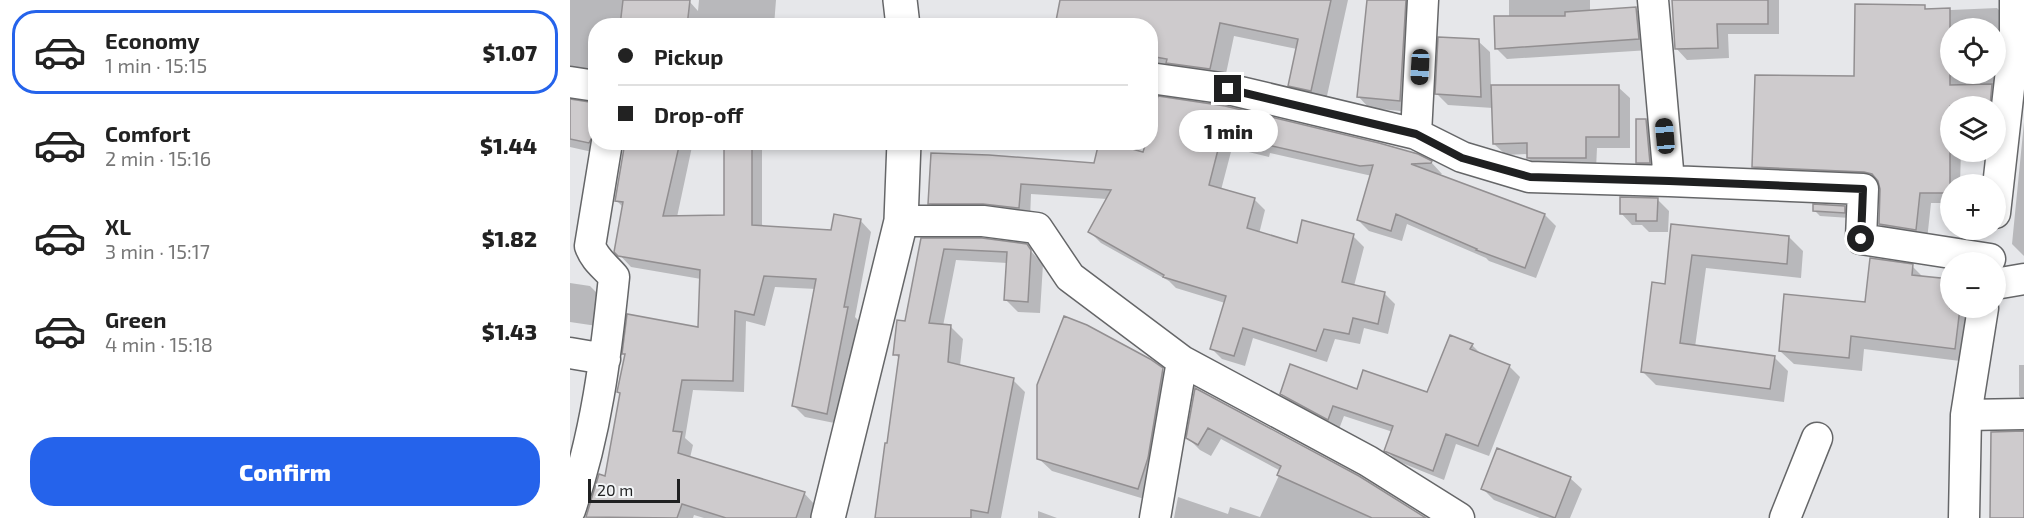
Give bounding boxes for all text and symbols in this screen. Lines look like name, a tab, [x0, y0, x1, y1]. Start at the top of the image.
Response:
map controls	[1940, 18, 2006, 318]
button: locate	[1940, 18, 2006, 84]
icon: car	[33, 25, 87, 79]
text: Economy	[105, 27, 200, 53]
text: $1.07	[483, 39, 537, 65]
text: Pickup	[654, 43, 723, 69]
car	[1410, 49, 1430, 85]
text: 1 min · 15:15	[105, 53, 207, 77]
route end	[1214, 75, 1241, 102]
button: layers	[1940, 96, 2006, 162]
text: Drop-off	[654, 101, 743, 127]
callout: 1 min	[1178, 110, 1278, 152]
car	[1654, 117, 1676, 155]
icon: car	[33, 118, 87, 172]
text: 1 min	[1204, 119, 1253, 143]
text: Comfort	[105, 120, 190, 146]
text: $1.44	[480, 132, 537, 158]
text: 2 min · 15:16	[105, 146, 211, 170]
button: +	[1940, 174, 2006, 240]
icon: car	[33, 211, 87, 265]
text: XL	[105, 213, 131, 239]
text: $1.82	[482, 225, 537, 251]
route start	[1847, 225, 1874, 252]
text: 3 min · 15:17	[105, 239, 210, 263]
button: −	[1940, 252, 2006, 318]
icon: car	[33, 304, 87, 358]
text: Green	[105, 306, 167, 332]
text: $1.43	[482, 318, 537, 344]
text: 4 min · 15:18	[105, 332, 213, 356]
button: Confirm	[30, 437, 540, 506]
scale bar	[588, 476, 680, 504]
text: 20 m	[597, 480, 633, 499]

